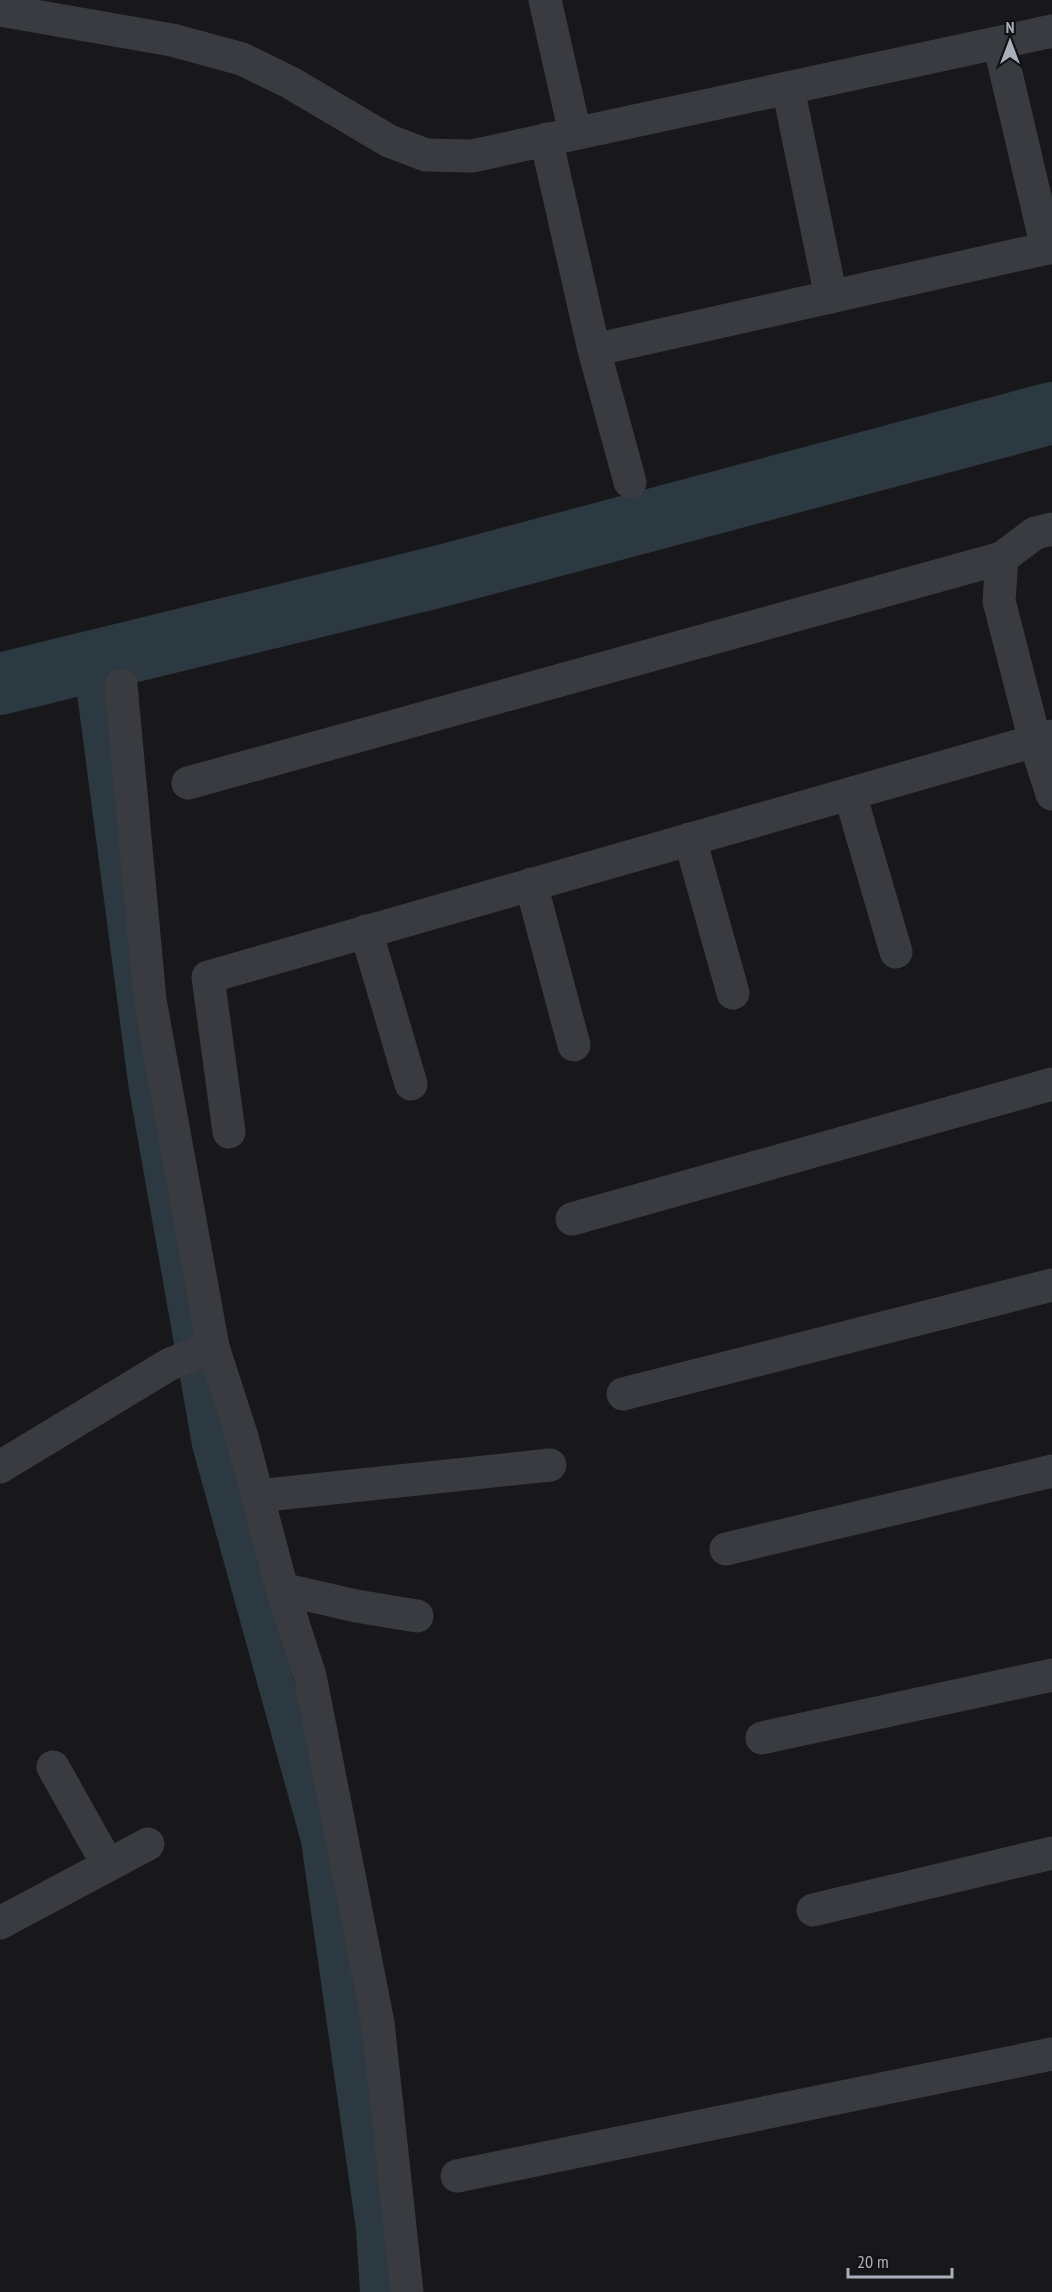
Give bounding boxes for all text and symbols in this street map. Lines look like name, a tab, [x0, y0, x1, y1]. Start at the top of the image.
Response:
north arrow	[980, 12, 1040, 72]
text: N	[1006, 17, 1014, 37]
scale bar	[848, 2241, 952, 2279]
text: 20 m	[857, 2250, 889, 2273]

